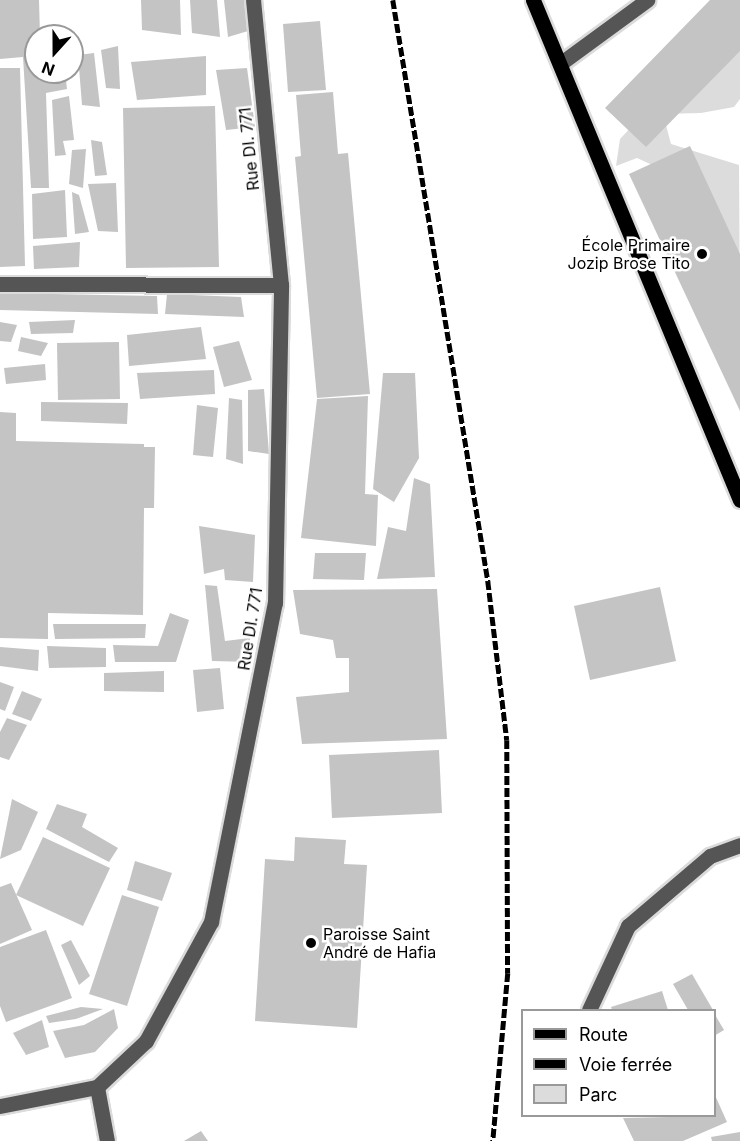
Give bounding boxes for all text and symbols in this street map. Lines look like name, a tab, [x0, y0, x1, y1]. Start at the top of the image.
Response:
north arrow	[24, 24, 84, 84]
text: N	[39, 57, 58, 80]
street label: Rue DI. 771	[235, 106, 263, 192]
place label: École Primaire Jozip Brose Tito	[568, 235, 690, 273]
marker: École Primaire Jozip Brose Tito	[695, 247, 709, 261]
street label: Rue DI. 771	[234, 586, 266, 672]
place label: Paroisse Saint André de Hafia	[323, 924, 436, 962]
marker: Paroisse Saint André de Hafia	[304, 936, 318, 950]
legend	[521, 1009, 716, 1117]
text: Route	[579, 1024, 628, 1045]
text: Voie ferrée	[579, 1054, 672, 1075]
text: Parc	[579, 1084, 617, 1105]

